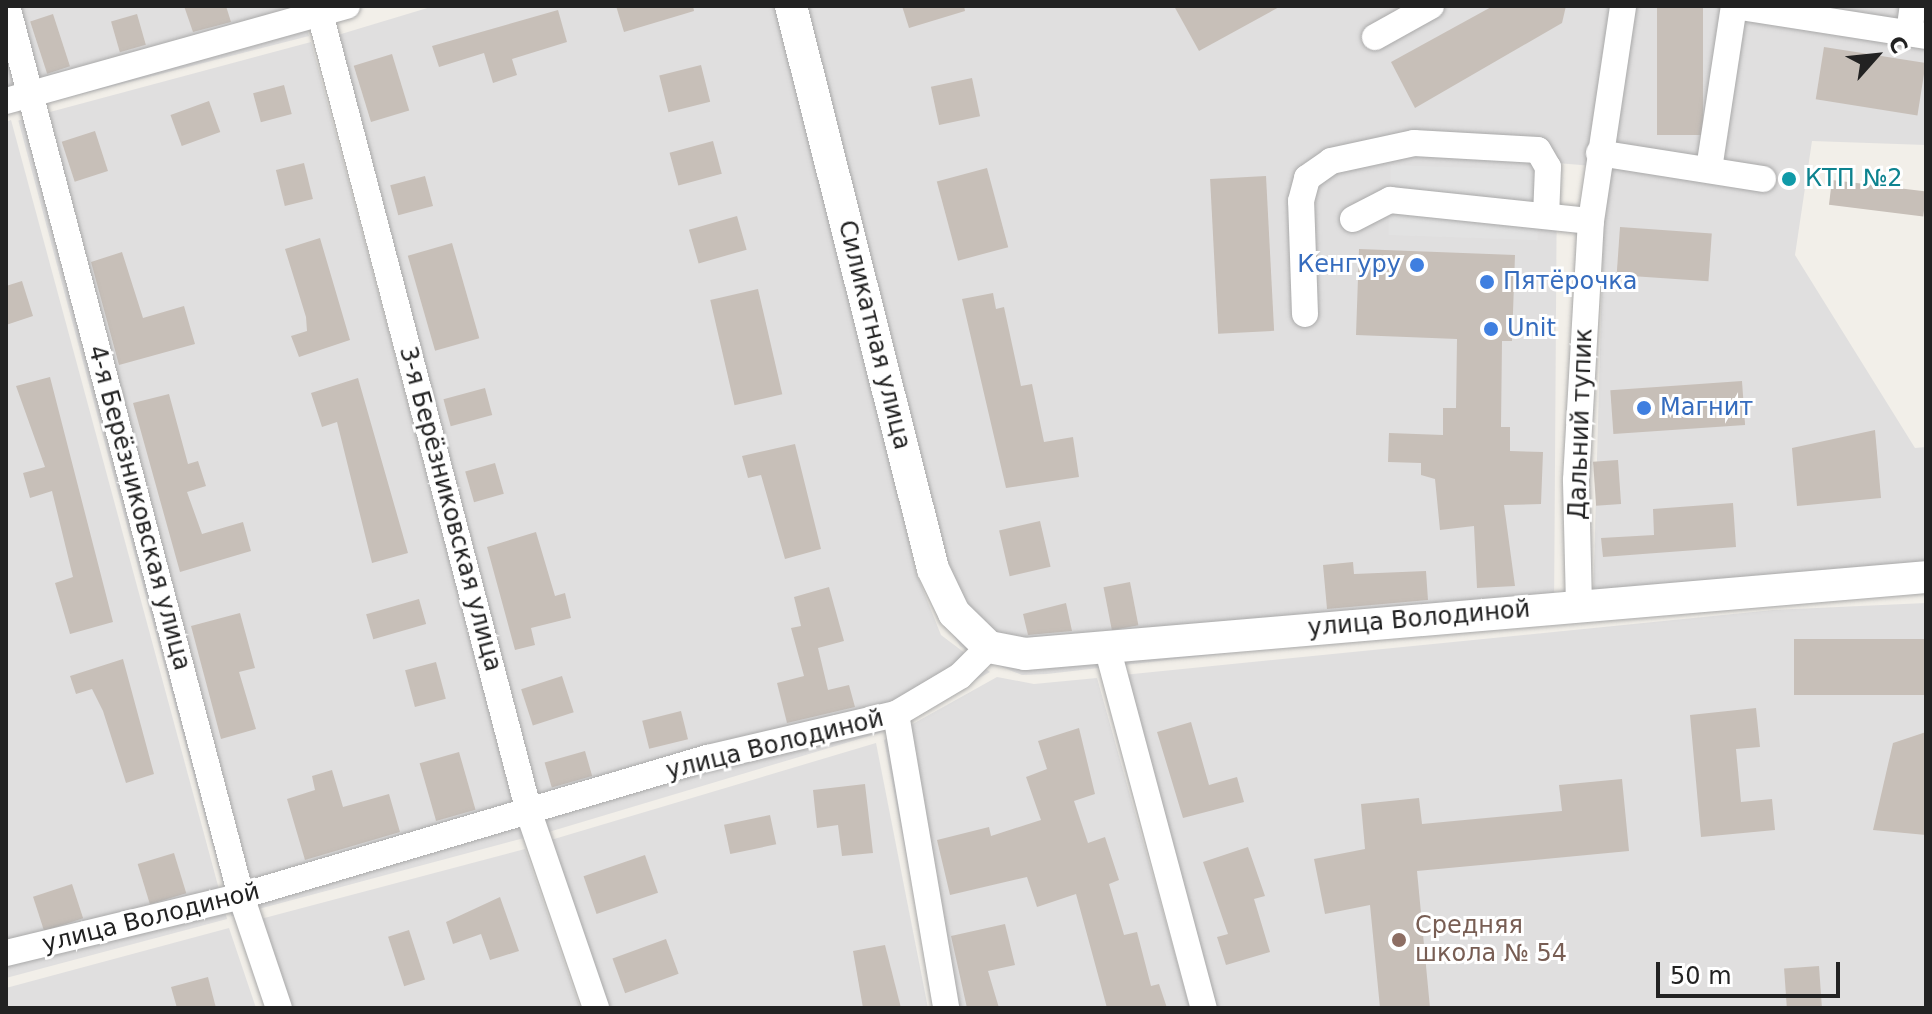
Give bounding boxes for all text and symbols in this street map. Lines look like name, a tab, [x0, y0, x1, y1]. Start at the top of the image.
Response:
north arrow	[1836, 16, 1916, 96]
text: С	[1883, 32, 1913, 58]
place label: КТП №2	[1805, 165, 1903, 193]
marker: КТП №2	[1780, 170, 1798, 188]
street label: Силикатная улица	[832, 217, 916, 453]
place label: Кенгуру	[1297, 251, 1401, 279]
marker: Кенгуру	[1408, 256, 1426, 274]
place label: Пятёрочка	[1503, 268, 1638, 296]
marker: Пятёрочка	[1478, 273, 1496, 291]
place label: Unit	[1507, 315, 1556, 343]
marker: Unit	[1482, 320, 1500, 338]
street label: Дальний тупик	[1563, 328, 1599, 520]
street label: 4-я Берёзниковская улица	[82, 342, 196, 674]
street label: 3-я Берёзниковская улица	[393, 343, 507, 675]
place label: Магнит	[1660, 394, 1753, 422]
marker: Магнит	[1635, 399, 1653, 417]
street label: улица Володиной	[1307, 595, 1531, 643]
street label: улица Володиной	[663, 704, 887, 786]
street label: улица Володиной	[39, 877, 263, 959]
place label: Средняя школа № 54	[1415, 912, 1567, 968]
marker: Средняя школа № 54	[1390, 931, 1408, 949]
scale bar	[1660, 946, 1844, 996]
text: 50 m	[1670, 962, 1732, 990]

